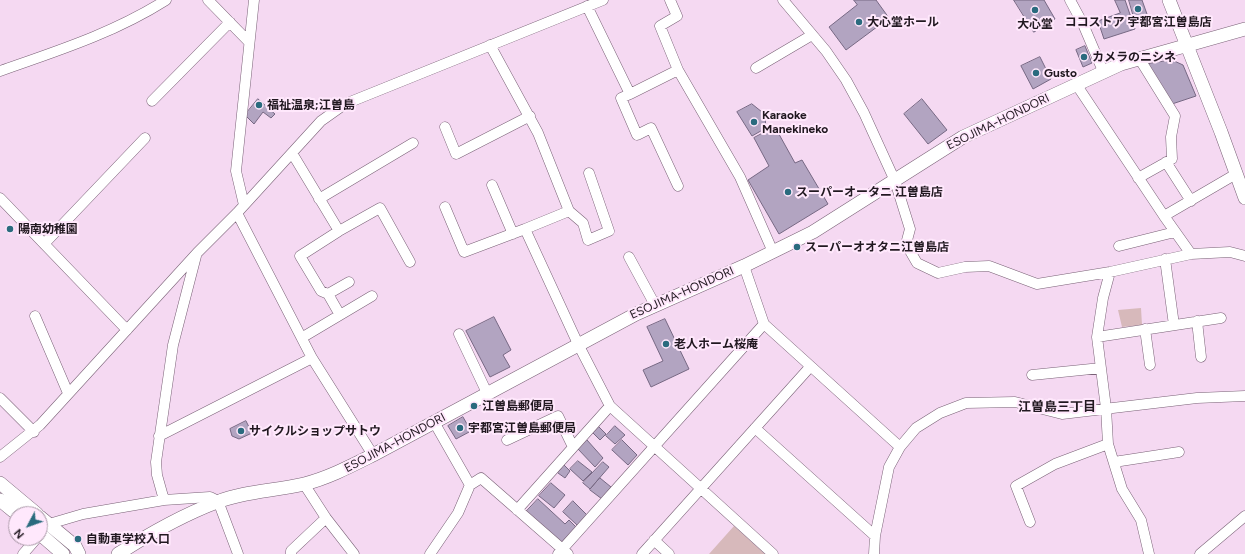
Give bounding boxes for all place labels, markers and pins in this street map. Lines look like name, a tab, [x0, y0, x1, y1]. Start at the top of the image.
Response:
marker: ココストア 宇都宮江曽島店	[1133, 4, 1143, 14]
marker: 大心堂	[1030, 5, 1040, 15]
place label: 大心堂ホール	[867, 15, 939, 29]
place label: ココストア 宇都宮江曽島店	[1065, 15, 1211, 29]
marker: 大心堂ホール	[854, 17, 864, 27]
place label: 大心堂	[1017, 17, 1053, 31]
place label: カメラのニシネ	[1092, 50, 1176, 64]
marker: カメラのニシネ	[1079, 52, 1089, 62]
place label: Gusto	[1044, 66, 1077, 80]
marker: Gusto	[1031, 68, 1041, 78]
place label: 福祉温泉;江曽島	[267, 98, 355, 112]
marker: 福祉温泉;江曽島	[254, 100, 264, 110]
place label: Karaoke Manekineko	[762, 108, 828, 136]
marker: Karaoke Manekineko	[749, 117, 759, 127]
place label: スーパーオータニ 江曽島店	[796, 185, 943, 199]
marker: スーパーオータニ 江曽島店	[783, 187, 793, 197]
place label: 陽南幼稚園	[18, 222, 78, 236]
marker: 陽南幼稚園	[5, 224, 15, 234]
place label: スーパーオオタニ江曽島店	[805, 240, 949, 254]
marker: スーパーオオタニ江曽島店	[792, 242, 802, 252]
place label: 老人ホーム桜庵	[674, 337, 758, 351]
marker: 老人ホーム桜庵	[661, 339, 671, 349]
place label: 江曽島郵便局	[482, 399, 554, 413]
marker: 江曽島郵便局	[469, 401, 479, 411]
place label: 宇都宮江曽島郵便局	[468, 421, 576, 435]
marker: 宇都宮江曽島郵便局	[455, 423, 465, 433]
place label: サイクルショップサトウ	[249, 424, 381, 438]
marker: サイクルショップサトウ	[236, 426, 246, 436]
place label: 自動車学校入口	[86, 532, 170, 546]
marker: 自動車学校入口	[73, 534, 83, 544]

